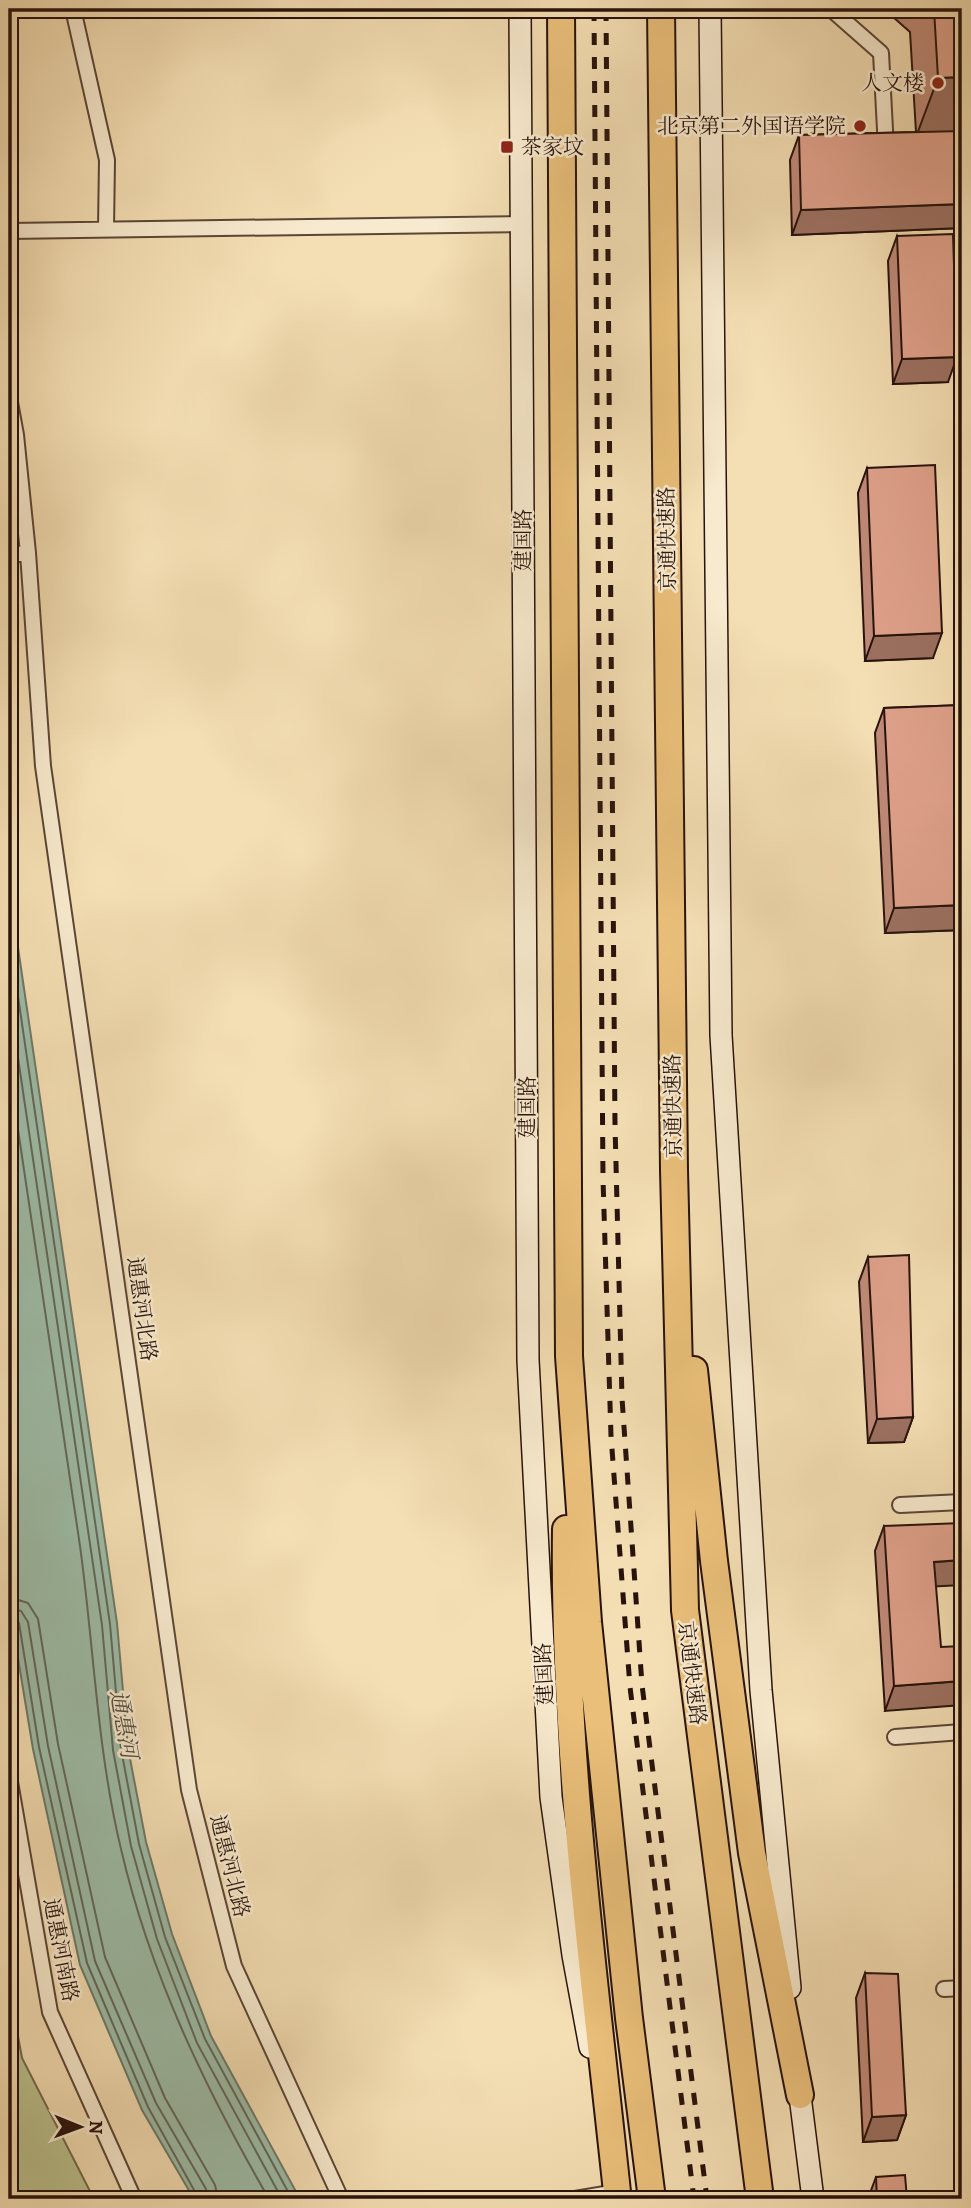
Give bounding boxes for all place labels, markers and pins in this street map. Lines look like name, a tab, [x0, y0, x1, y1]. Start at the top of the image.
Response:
place label: 人文楼	[861, 69, 924, 97]
marker: 人文楼	[930, 75, 946, 91]
place label: 北京第二外国语学院	[657, 112, 846, 140]
marker: 北京第二外国语学院	[852, 118, 868, 134]
place label: 茶家坟	[521, 133, 584, 161]
marker: 茶家坟	[499, 139, 515, 155]

